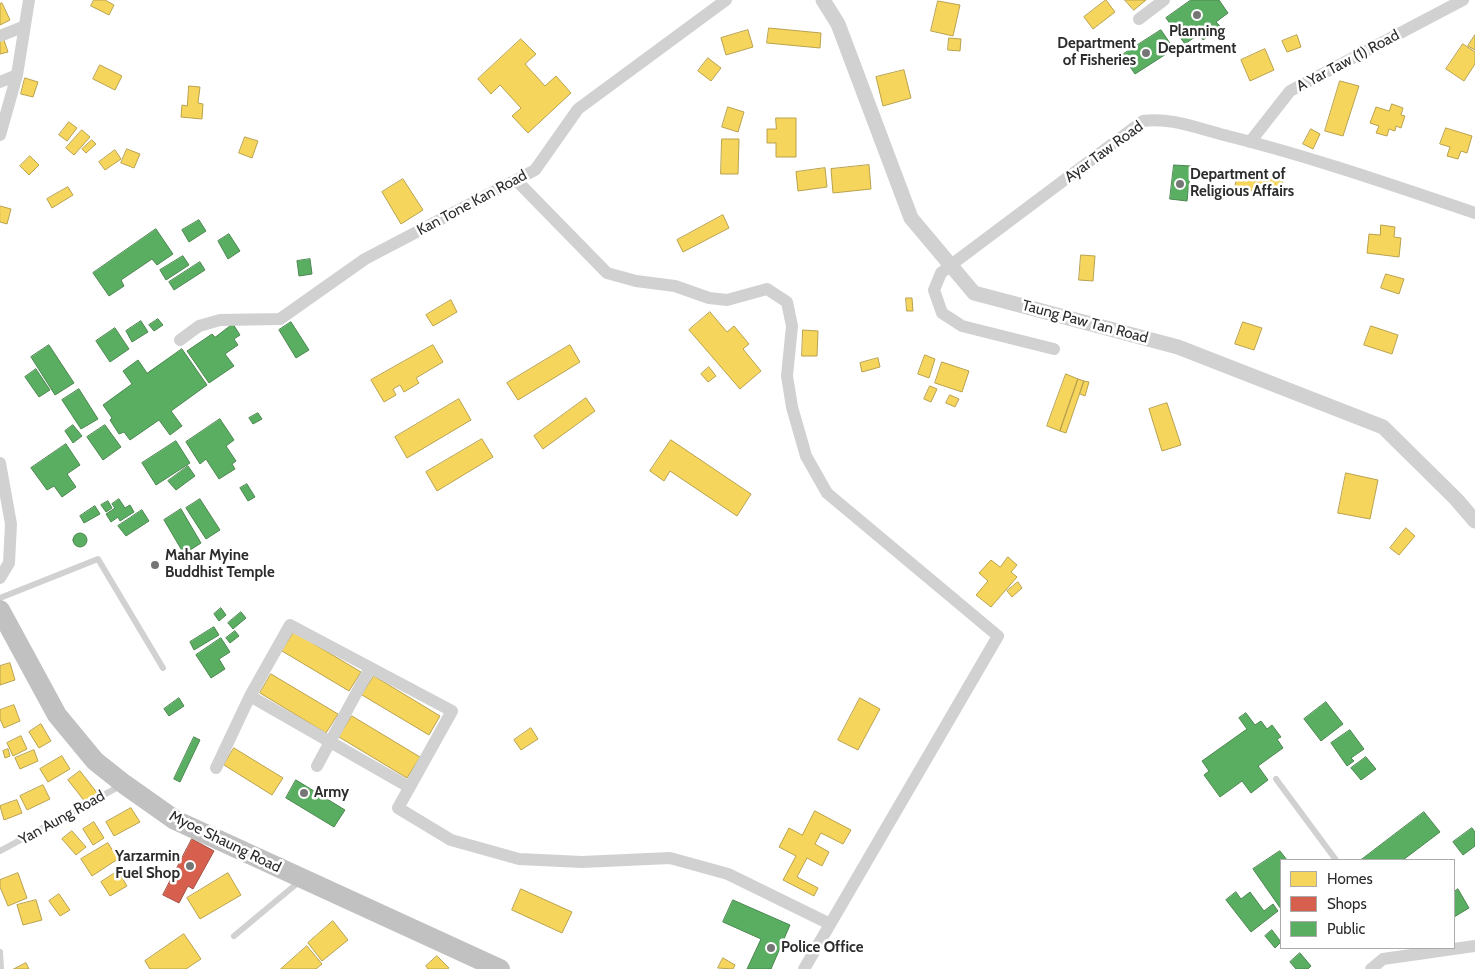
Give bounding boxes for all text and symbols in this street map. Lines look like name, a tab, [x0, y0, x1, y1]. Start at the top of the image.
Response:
marker: Planning Department	[1191, 9, 1203, 21]
place label: Planning Department	[1158, 23, 1236, 58]
street label: A Yar Taw (1) Road	[1294, 26, 1402, 96]
place label: Department of Fisheries	[1057, 35, 1136, 70]
marker: Department of Fisheries	[1140, 47, 1152, 59]
street label: Ayar Taw Road	[1061, 118, 1147, 186]
street label: Kan Tone Kan Road	[414, 166, 530, 240]
place label: Department of Religious Affairs	[1190, 166, 1294, 201]
marker: Department of Religious Affairs	[1174, 178, 1186, 190]
street label: Taung Paw Tan Road	[1020, 297, 1150, 347]
place label: Mahar Myine Buddhist Temple	[165, 547, 275, 582]
marker: Mahar Myine Buddhist Temple	[149, 559, 161, 571]
place label: Army	[314, 784, 349, 802]
street label: Yan Aung Road	[16, 787, 108, 849]
marker: Army	[298, 787, 310, 799]
street label: Myoe Shaung Road	[166, 807, 284, 877]
place label: Yarzarmin Fuel Shop	[115, 848, 180, 883]
legend	[1280, 859, 1455, 949]
marker: Yarzarmin Fuel Shop	[184, 860, 196, 872]
text: Homes	[1327, 870, 1373, 888]
text: Shops	[1327, 895, 1367, 913]
text: Public	[1327, 920, 1365, 938]
place label: Police Office	[781, 939, 864, 957]
marker: Police Office	[765, 942, 777, 954]

